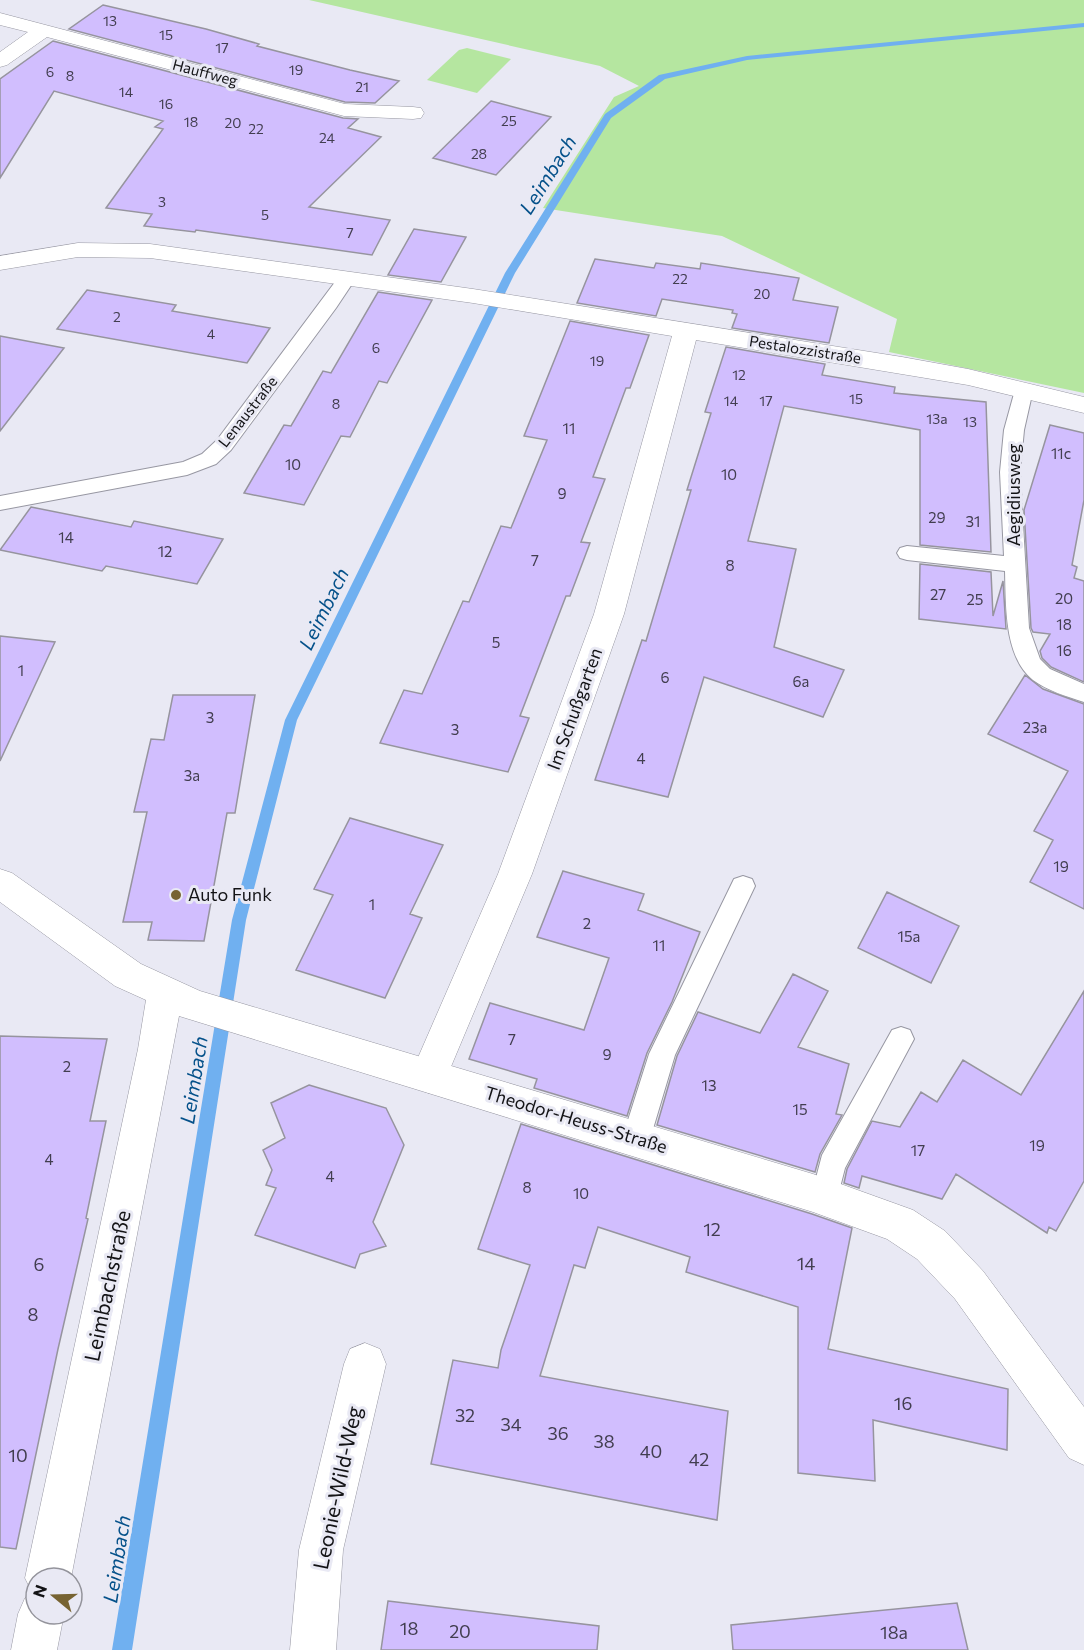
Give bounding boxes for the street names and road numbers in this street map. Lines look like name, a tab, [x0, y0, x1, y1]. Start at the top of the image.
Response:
street label: Hauffweg	[171, 55, 240, 89]
street label: Pestalozzistraße	[748, 331, 862, 367]
street label: Lenaustraße	[214, 372, 281, 450]
street label: Aegidiusweg	[1002, 444, 1024, 546]
street label: Im Schußgarten	[542, 645, 606, 773]
street label: Theodor-Heuss-Straße	[482, 1081, 670, 1157]
street label: Leimbachstraße	[78, 1208, 135, 1363]
street label: Leonie-Wild-Weg	[307, 1404, 366, 1572]

